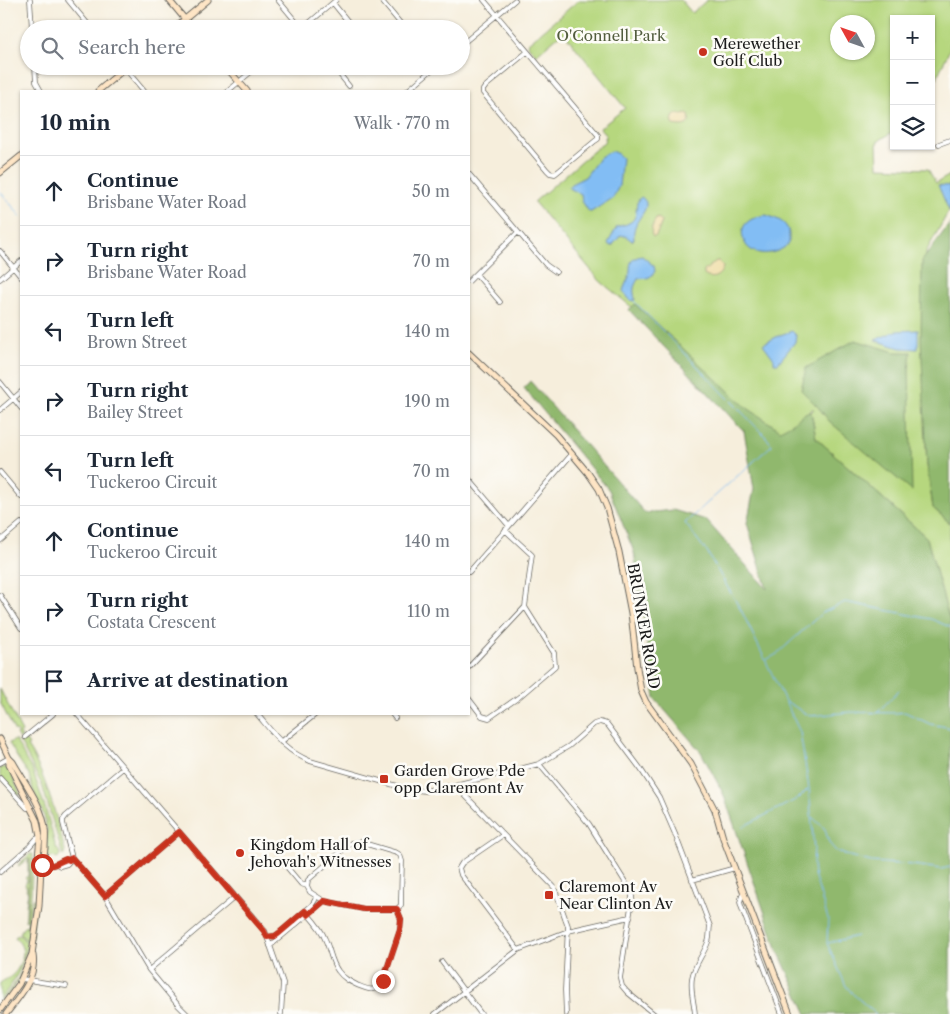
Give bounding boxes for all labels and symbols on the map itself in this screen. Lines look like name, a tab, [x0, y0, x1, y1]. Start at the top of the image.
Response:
north arrow	[830, 15, 875, 60]
park label: O'Connell Park	[556, 26, 667, 45]
place label: Merewether Golf Club	[713, 34, 801, 70]
marker: Merewether Golf Club	[697, 46, 709, 58]
street label: BRUNKER ROAD	[624, 562, 664, 690]
place label: Garden Grove Pde opp Claremont Av	[394, 761, 525, 797]
marker: Garden Grove Pde opp Claremont Av	[378, 773, 390, 785]
place label: Kingdom Hall of Jehovah's Witnesses	[248, 835, 392, 871]
marker: Kingdom Hall of Jehovah's Witnesses	[234, 847, 246, 859]
route start	[31, 854, 54, 877]
place label: Claremont Av Near Clinton Av	[559, 877, 674, 913]
marker: Claremont Av Near Clinton Av	[543, 889, 555, 901]
route end	[372, 970, 395, 993]

